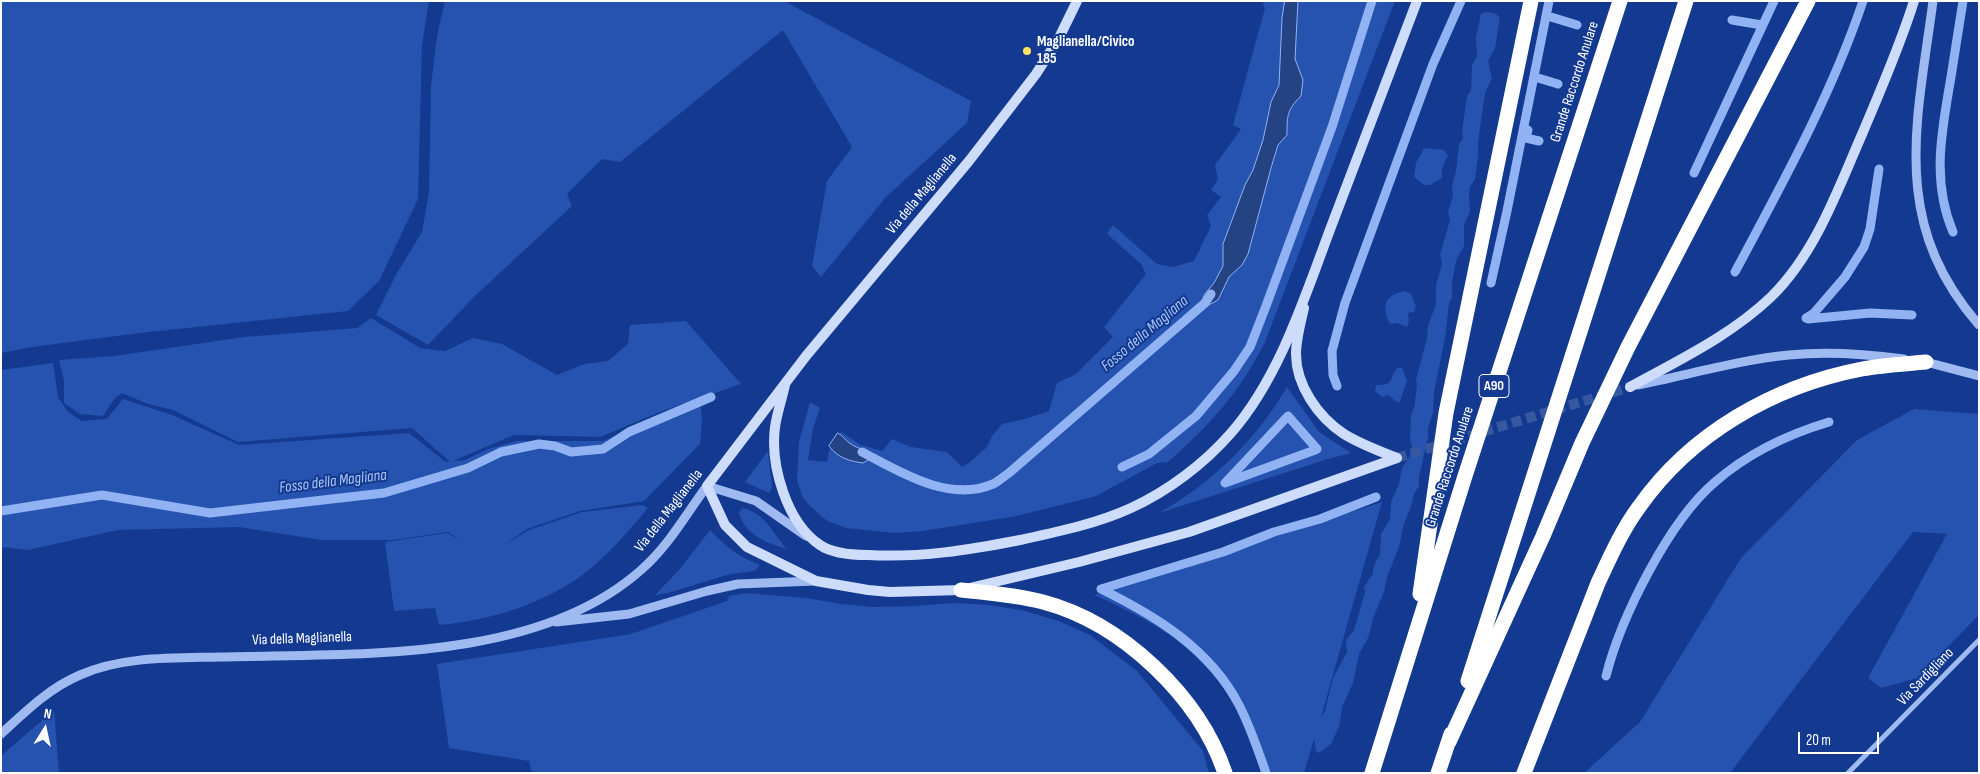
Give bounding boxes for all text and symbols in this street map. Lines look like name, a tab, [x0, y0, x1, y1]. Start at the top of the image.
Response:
street label: Grande Raccordo Anulare	[1547, 19, 1603, 145]
place label: Maglianella/Civico 185	[1037, 33, 1135, 68]
marker: Maglianella/Civico 185	[1021, 45, 1033, 57]
street label: Via della Maglianella	[883, 150, 961, 238]
water label: Fosso della Magliana	[1097, 292, 1193, 376]
road number: A90	[1479, 374, 1509, 398]
street label: Grande Raccordo Anulare	[1422, 404, 1478, 530]
water label: Fosso della Magliana	[278, 466, 388, 498]
street label: Via della Maglianella	[631, 466, 707, 556]
street label: Via della Maglianella	[252, 628, 352, 650]
street label: Via Sardigliano	[1894, 644, 1958, 710]
north arrow	[20, 704, 70, 754]
text: N	[43, 705, 53, 723]
scale bar	[1800, 722, 1881, 754]
text: 20 m	[1806, 731, 1831, 750]

